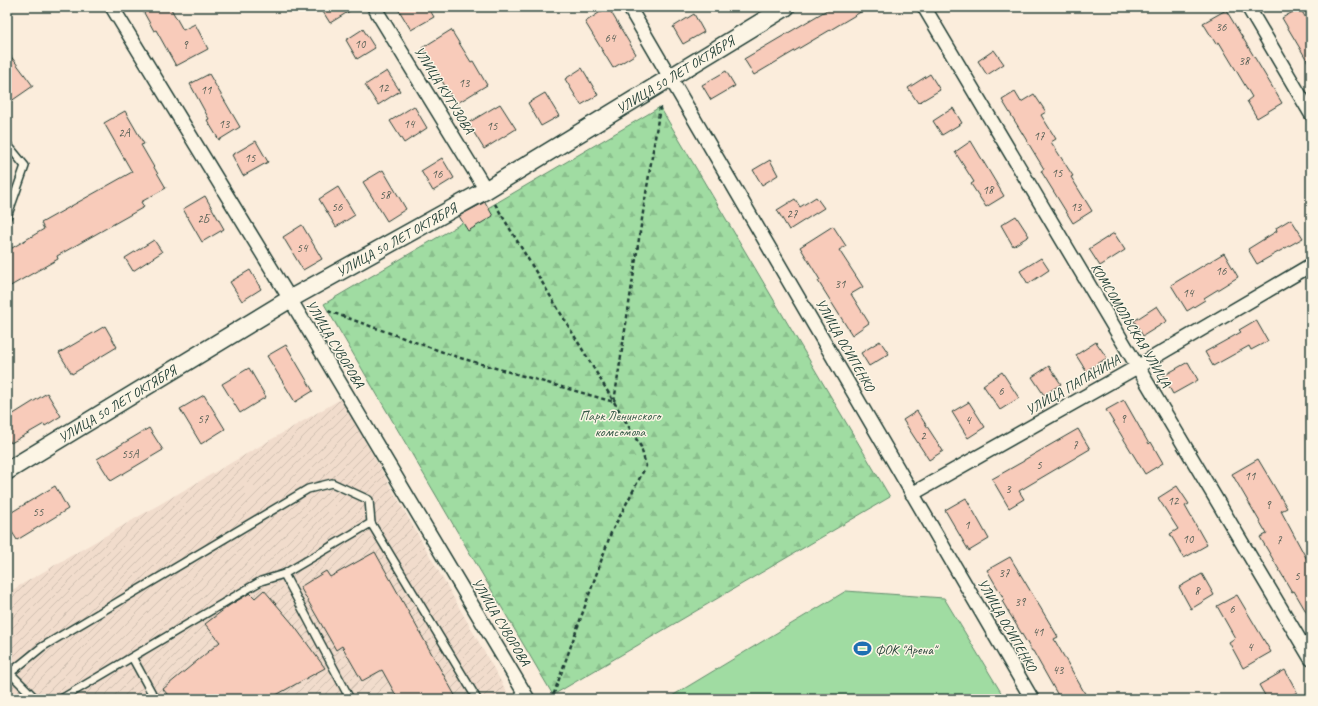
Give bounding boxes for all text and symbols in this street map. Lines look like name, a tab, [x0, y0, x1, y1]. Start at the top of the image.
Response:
house number: 36	[1216, 19, 1227, 35]
house number: 64	[605, 30, 617, 46]
street label: УЛИЦА 50 ЛЕТ ОКТЯБРЯ	[613, 31, 739, 117]
house number: 10	[355, 36, 367, 52]
house number: 9	[182, 37, 189, 53]
street label: УЛИЦА КУТУЗОВА	[410, 43, 478, 138]
house number: 38	[1239, 53, 1251, 69]
house number: 13	[459, 75, 471, 91]
house number: 12	[378, 80, 390, 96]
house number: 11	[201, 82, 212, 98]
house number: 13	[219, 116, 231, 132]
house number: 14	[404, 116, 416, 132]
house number: 15	[487, 118, 498, 134]
house number: 2А	[118, 125, 131, 141]
house number: 17	[1034, 128, 1045, 144]
house number: 15	[245, 150, 256, 166]
house number: 15	[1052, 165, 1063, 181]
house number: 16	[432, 166, 443, 182]
house number: 18	[983, 182, 995, 198]
house number: 58	[380, 187, 392, 203]
street label: УЛИЦА 50 ЛЕТ ОКТЯБРЯ	[333, 198, 462, 280]
house number: 56	[332, 199, 343, 215]
house number: 13	[1071, 199, 1083, 215]
house number: 27	[787, 206, 798, 222]
house number: 2Б	[197, 211, 211, 227]
house number: 54	[297, 240, 309, 256]
street label: КОМСОМОЛЬСКАЯ УЛИЦА	[1087, 260, 1175, 391]
house number: 16	[1216, 263, 1227, 279]
house number: 31	[835, 276, 846, 292]
house number: 14	[1183, 285, 1195, 301]
street label: УЛИЦА ОСИПЕНКО	[812, 296, 879, 396]
street label: УЛИЦА СУВОРОВА	[302, 297, 368, 392]
street label: УЛИЦА ПАПАНИНА	[1023, 351, 1124, 419]
street label: УЛИЦА 50 ЛЕТ ОКТЯБРЯ	[55, 361, 181, 446]
house number: 6	[998, 383, 1004, 399]
park label: Парк Ленинского комсомола	[580, 407, 662, 440]
house number: 57	[198, 411, 209, 427]
house number: 9	[1120, 411, 1127, 427]
house number: 4	[965, 412, 972, 428]
house number: 2	[920, 428, 927, 444]
house number: 7	[1072, 437, 1078, 453]
house number: 55А	[122, 446, 139, 462]
house number: 5	[1036, 457, 1042, 473]
house number: 11	[1245, 468, 1256, 484]
house number: 3	[1005, 481, 1012, 497]
house number: 12	[1168, 493, 1180, 509]
house number: 9	[1265, 497, 1272, 513]
house number: 55	[33, 504, 44, 520]
house number: 1	[964, 517, 970, 533]
house number: 10	[1183, 531, 1195, 547]
house number: 7	[1276, 532, 1282, 548]
house number: 37	[999, 565, 1010, 581]
house number: 5	[1294, 568, 1300, 584]
street label: УЛИЦА СУВОРОВА	[468, 575, 534, 670]
street label: УЛИЦА ОСИПЕНКО	[974, 576, 1041, 676]
house number: 8	[1194, 583, 1201, 599]
house number: 39	[1015, 594, 1027, 610]
house number: 6	[1229, 601, 1235, 617]
house number: 41	[1033, 624, 1044, 640]
sports icon: ФОК "Арена"	[852, 639, 872, 659]
house number: 4	[1247, 639, 1254, 655]
place label: ФОК "Арена"	[875, 641, 939, 658]
house number: 43	[1053, 662, 1065, 678]

